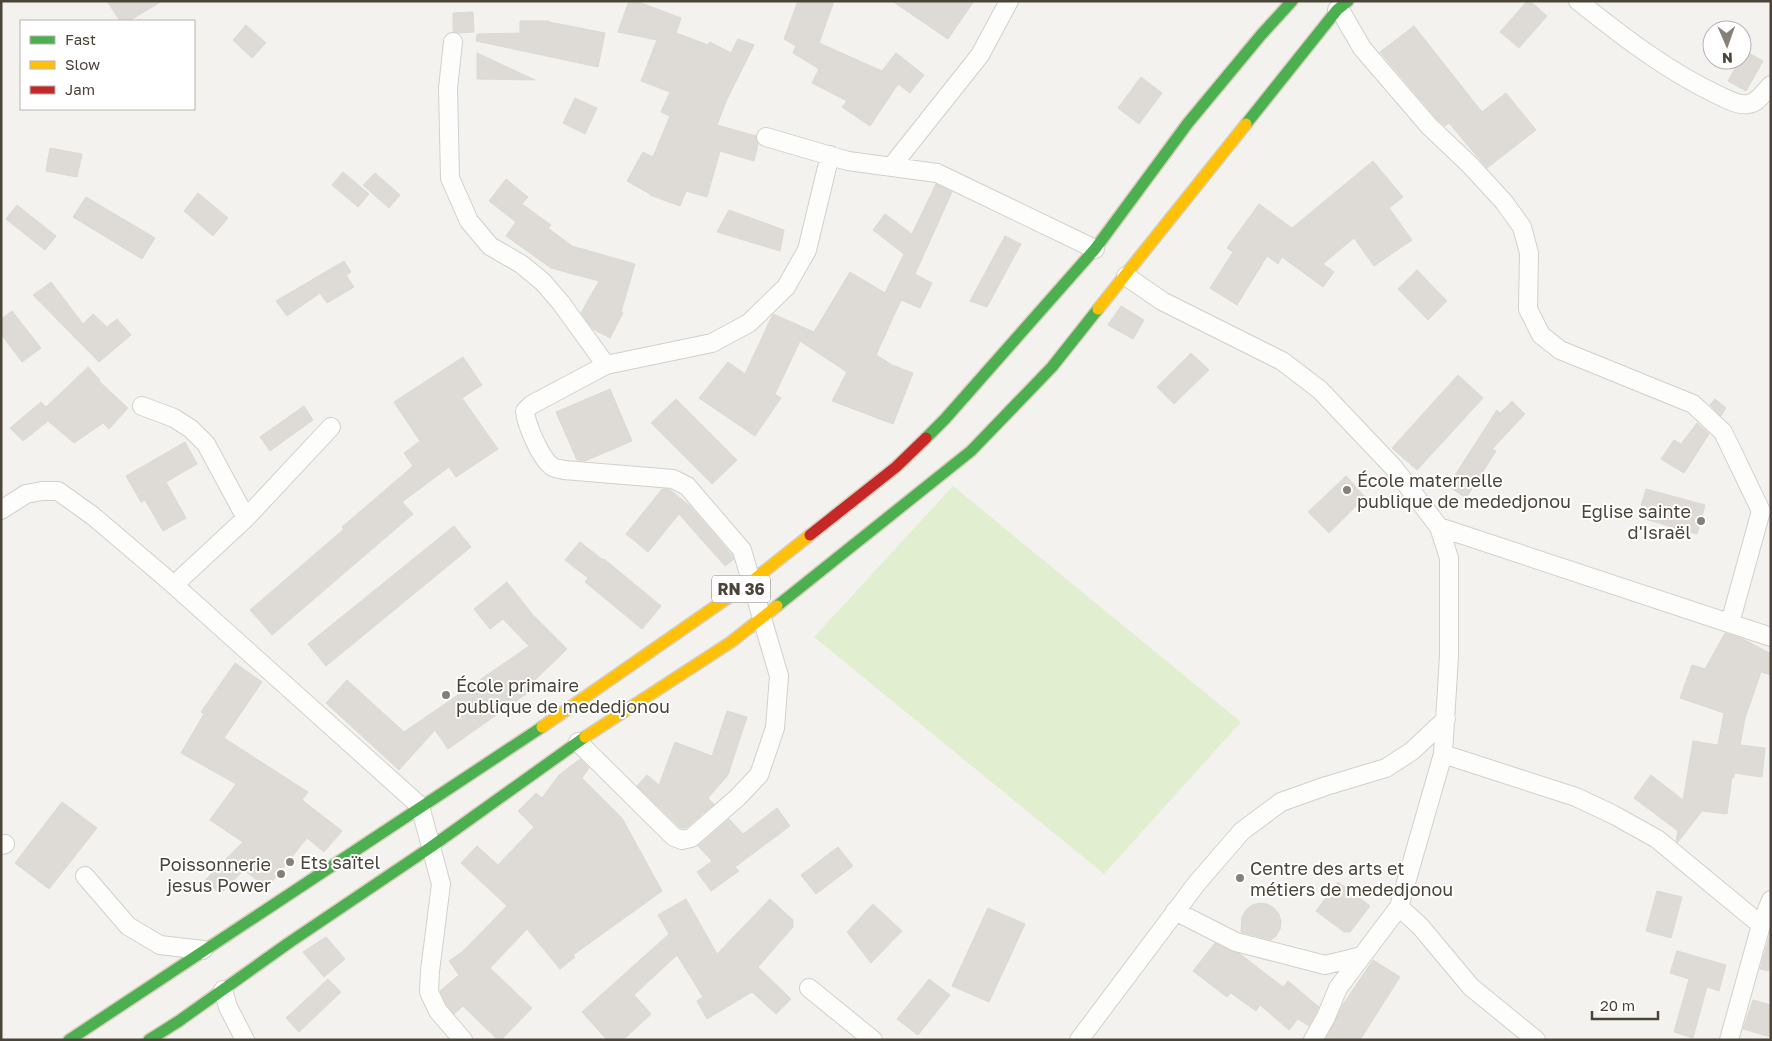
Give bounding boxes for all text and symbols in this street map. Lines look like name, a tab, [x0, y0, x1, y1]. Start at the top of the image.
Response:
legend	[20, 20, 195, 110]
north arrow	[1702, 20, 1752, 70]
text: Fast	[65, 30, 96, 48]
text: N	[1722, 50, 1733, 67]
text: Slow	[65, 55, 100, 73]
text: Jam	[65, 80, 95, 98]
place label: École maternelle publique de mededjonou	[1357, 469, 1571, 512]
marker: École maternelle publique de mededjonou	[1341, 484, 1353, 496]
place label: Eglise sainte d'Israël	[1581, 500, 1691, 543]
marker: Eglise sainte d'Israël	[1695, 515, 1707, 527]
road number: RN 36	[712, 576, 770, 602]
place label: École primaire publique de mededjonou	[456, 674, 670, 717]
marker: École primaire publique de mededjonou	[440, 689, 452, 701]
place label: Ets saïtel	[300, 851, 380, 873]
place label: Poissonnerie jesus Power	[159, 853, 271, 896]
marker: Ets saïtel	[284, 856, 296, 868]
place label: Centre des arts et métiers de mededjonou	[1250, 857, 1453, 900]
marker: Poissonnerie jesus Power	[275, 868, 287, 880]
marker: Centre des arts et métiers de mededjonou	[1234, 872, 1246, 884]
scale bar	[1592, 988, 1658, 1020]
text: 20 m	[1600, 996, 1635, 1014]

